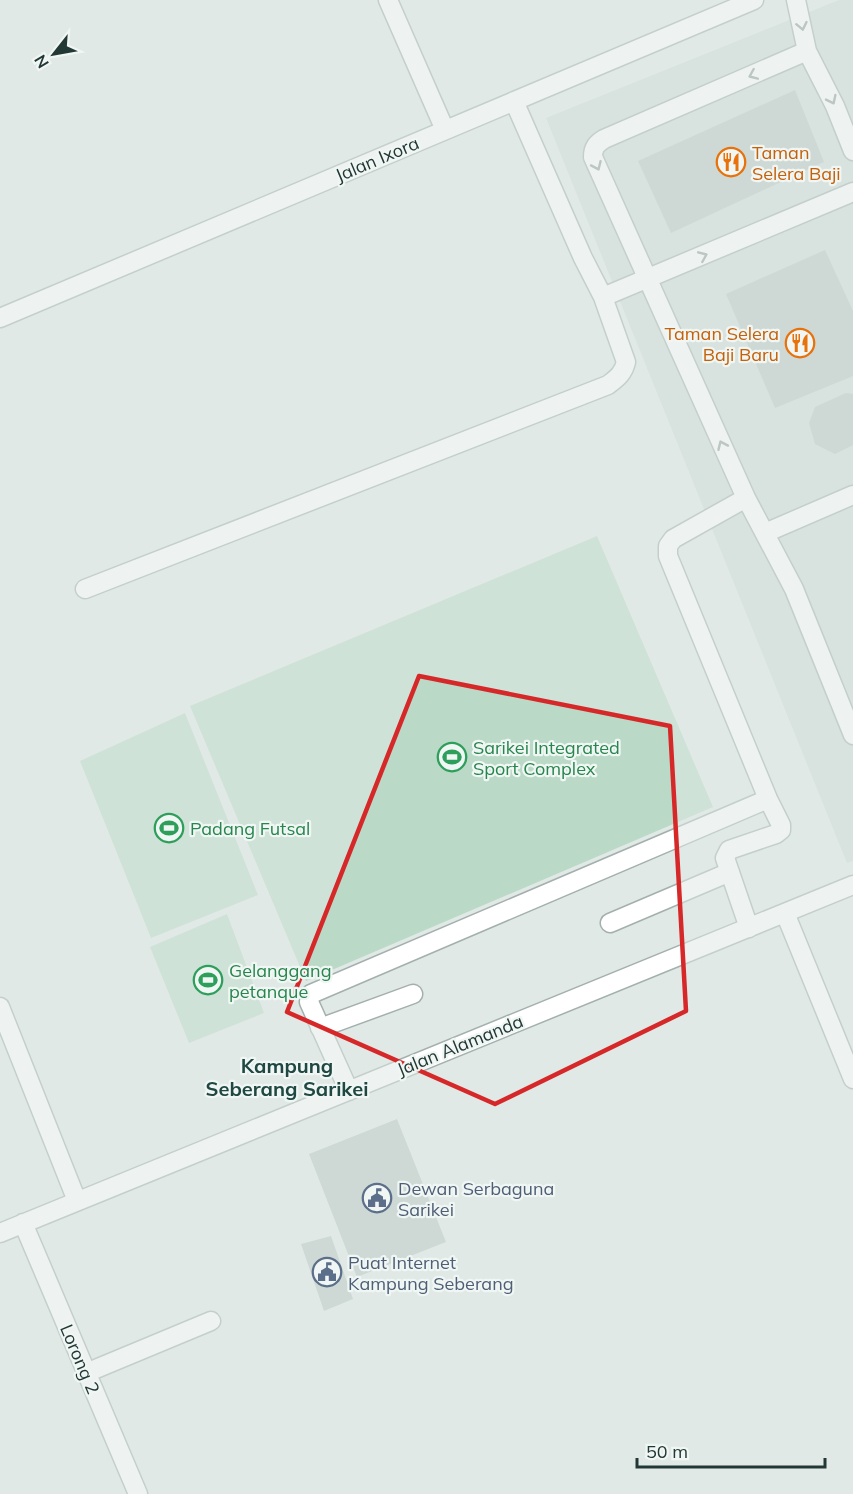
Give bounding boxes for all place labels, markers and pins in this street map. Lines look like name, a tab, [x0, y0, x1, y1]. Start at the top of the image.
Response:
place label: Taman Selera Baji	[752, 141, 841, 185]
restaurant icon: Taman Selera Baji	[715, 146, 747, 178]
place label: Taman Selera Baji Baru	[665, 322, 779, 366]
restaurant icon: Taman Selera Baji Baru	[784, 327, 816, 359]
place label: Sarikei Integrated Sport Complex	[473, 736, 620, 780]
sports icon: Sarikei Integrated Sport Complex	[436, 741, 468, 773]
sports icon: Padang Futsal	[153, 812, 185, 844]
place label: Padang Futsal	[190, 817, 310, 840]
place label: Gelanggang petanque	[229, 959, 332, 1003]
sports icon: Gelanggang petanque	[192, 964, 224, 996]
place label: Dewan Serbaguna Sarikei	[398, 1177, 554, 1221]
public building icon: Dewan Serbaguna Sarikei	[361, 1182, 393, 1214]
place label: Puat Internet Kampung Seberang	[348, 1251, 514, 1295]
public building icon: Puat Internet Kampung Seberang	[311, 1256, 343, 1288]

